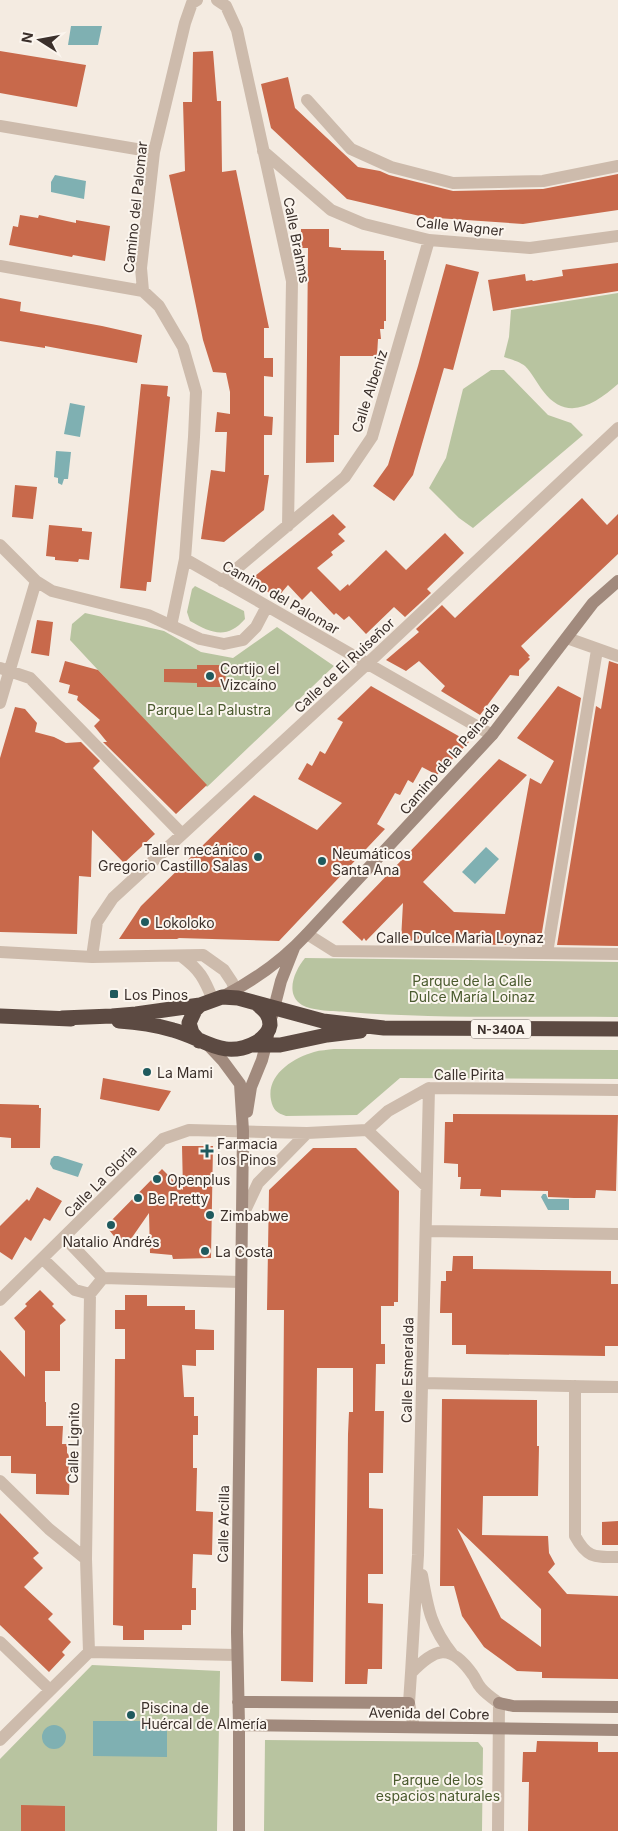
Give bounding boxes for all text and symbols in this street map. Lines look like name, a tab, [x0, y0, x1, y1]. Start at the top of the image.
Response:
north arrow	[15, 15, 65, 65]
text: N	[17, 31, 36, 44]
street label: Camino del Palomar	[120, 140, 150, 274]
street label: Calle Brahms	[280, 196, 314, 284]
street label: Calle Wagner	[415, 213, 505, 239]
street label: Calle Albeniz	[348, 347, 390, 435]
street label: Camino del Palomar	[219, 557, 343, 637]
street label: Calle de El Ruiseñor	[290, 614, 398, 716]
place label: Cortijo el Vizcaíno	[220, 660, 279, 693]
marker: Cortijo el Vizcaíno	[204, 670, 216, 682]
street label: Camino de la Peinada	[396, 698, 502, 818]
park label: Parque La Palustra	[147, 701, 271, 718]
place label: Taller mecánico Gregorio Castillo Salas	[98, 841, 248, 874]
place label: Neumáticos Santa Ana	[332, 845, 411, 878]
marker: Taller mecánico Gregorio Castillo Salas	[252, 851, 264, 863]
marker: Neumáticos Santa Ana	[316, 855, 328, 867]
place label: Lokoloko	[155, 914, 215, 931]
marker: Lokoloko	[139, 916, 151, 928]
street label: Calle Dulce Maria Loynaz	[376, 929, 544, 946]
park label: Parque de la Calle Dulce María Loinaz	[409, 972, 535, 1005]
place label: Los Pinos	[124, 986, 188, 1003]
marker: Los Pinos	[108, 988, 120, 1000]
road number: N-340A	[471, 1020, 531, 1038]
place label: La Mami	[157, 1064, 213, 1081]
marker: La Mami	[141, 1066, 153, 1078]
street label: Calle Pirita	[434, 1066, 504, 1083]
place label: Farmacia los Pinos	[217, 1135, 278, 1168]
street label: Calle La Gloria	[60, 1141, 140, 1221]
marker: Farmacia los Pinos	[201, 1145, 213, 1157]
place label: Openplus	[167, 1171, 230, 1188]
marker: Openplus	[151, 1173, 163, 1185]
place label: Be Pretty	[148, 1190, 208, 1207]
marker: Be Pretty	[132, 1192, 144, 1204]
place label: Zimbabwe	[220, 1207, 289, 1224]
marker: Zimbabwe	[204, 1209, 216, 1221]
marker: Natalio Andrés	[105, 1219, 117, 1231]
place label: Natalio Andrés	[62, 1233, 160, 1250]
place label: La Costa	[215, 1243, 273, 1260]
marker: La Costa	[199, 1245, 211, 1257]
street label: Calle Esmeralda	[398, 1317, 416, 1423]
street label: Calle Lignito	[64, 1402, 82, 1484]
street label: Calle Arcilla	[214, 1485, 232, 1563]
place label: Piscina de Huércal de Almería	[141, 1699, 267, 1732]
street label: Avenida del Cobre	[368, 1703, 490, 1723]
marker: Piscina de Huércal de Almería	[125, 1709, 137, 1721]
park label: Parque de los espacios naturales	[376, 1771, 500, 1804]

